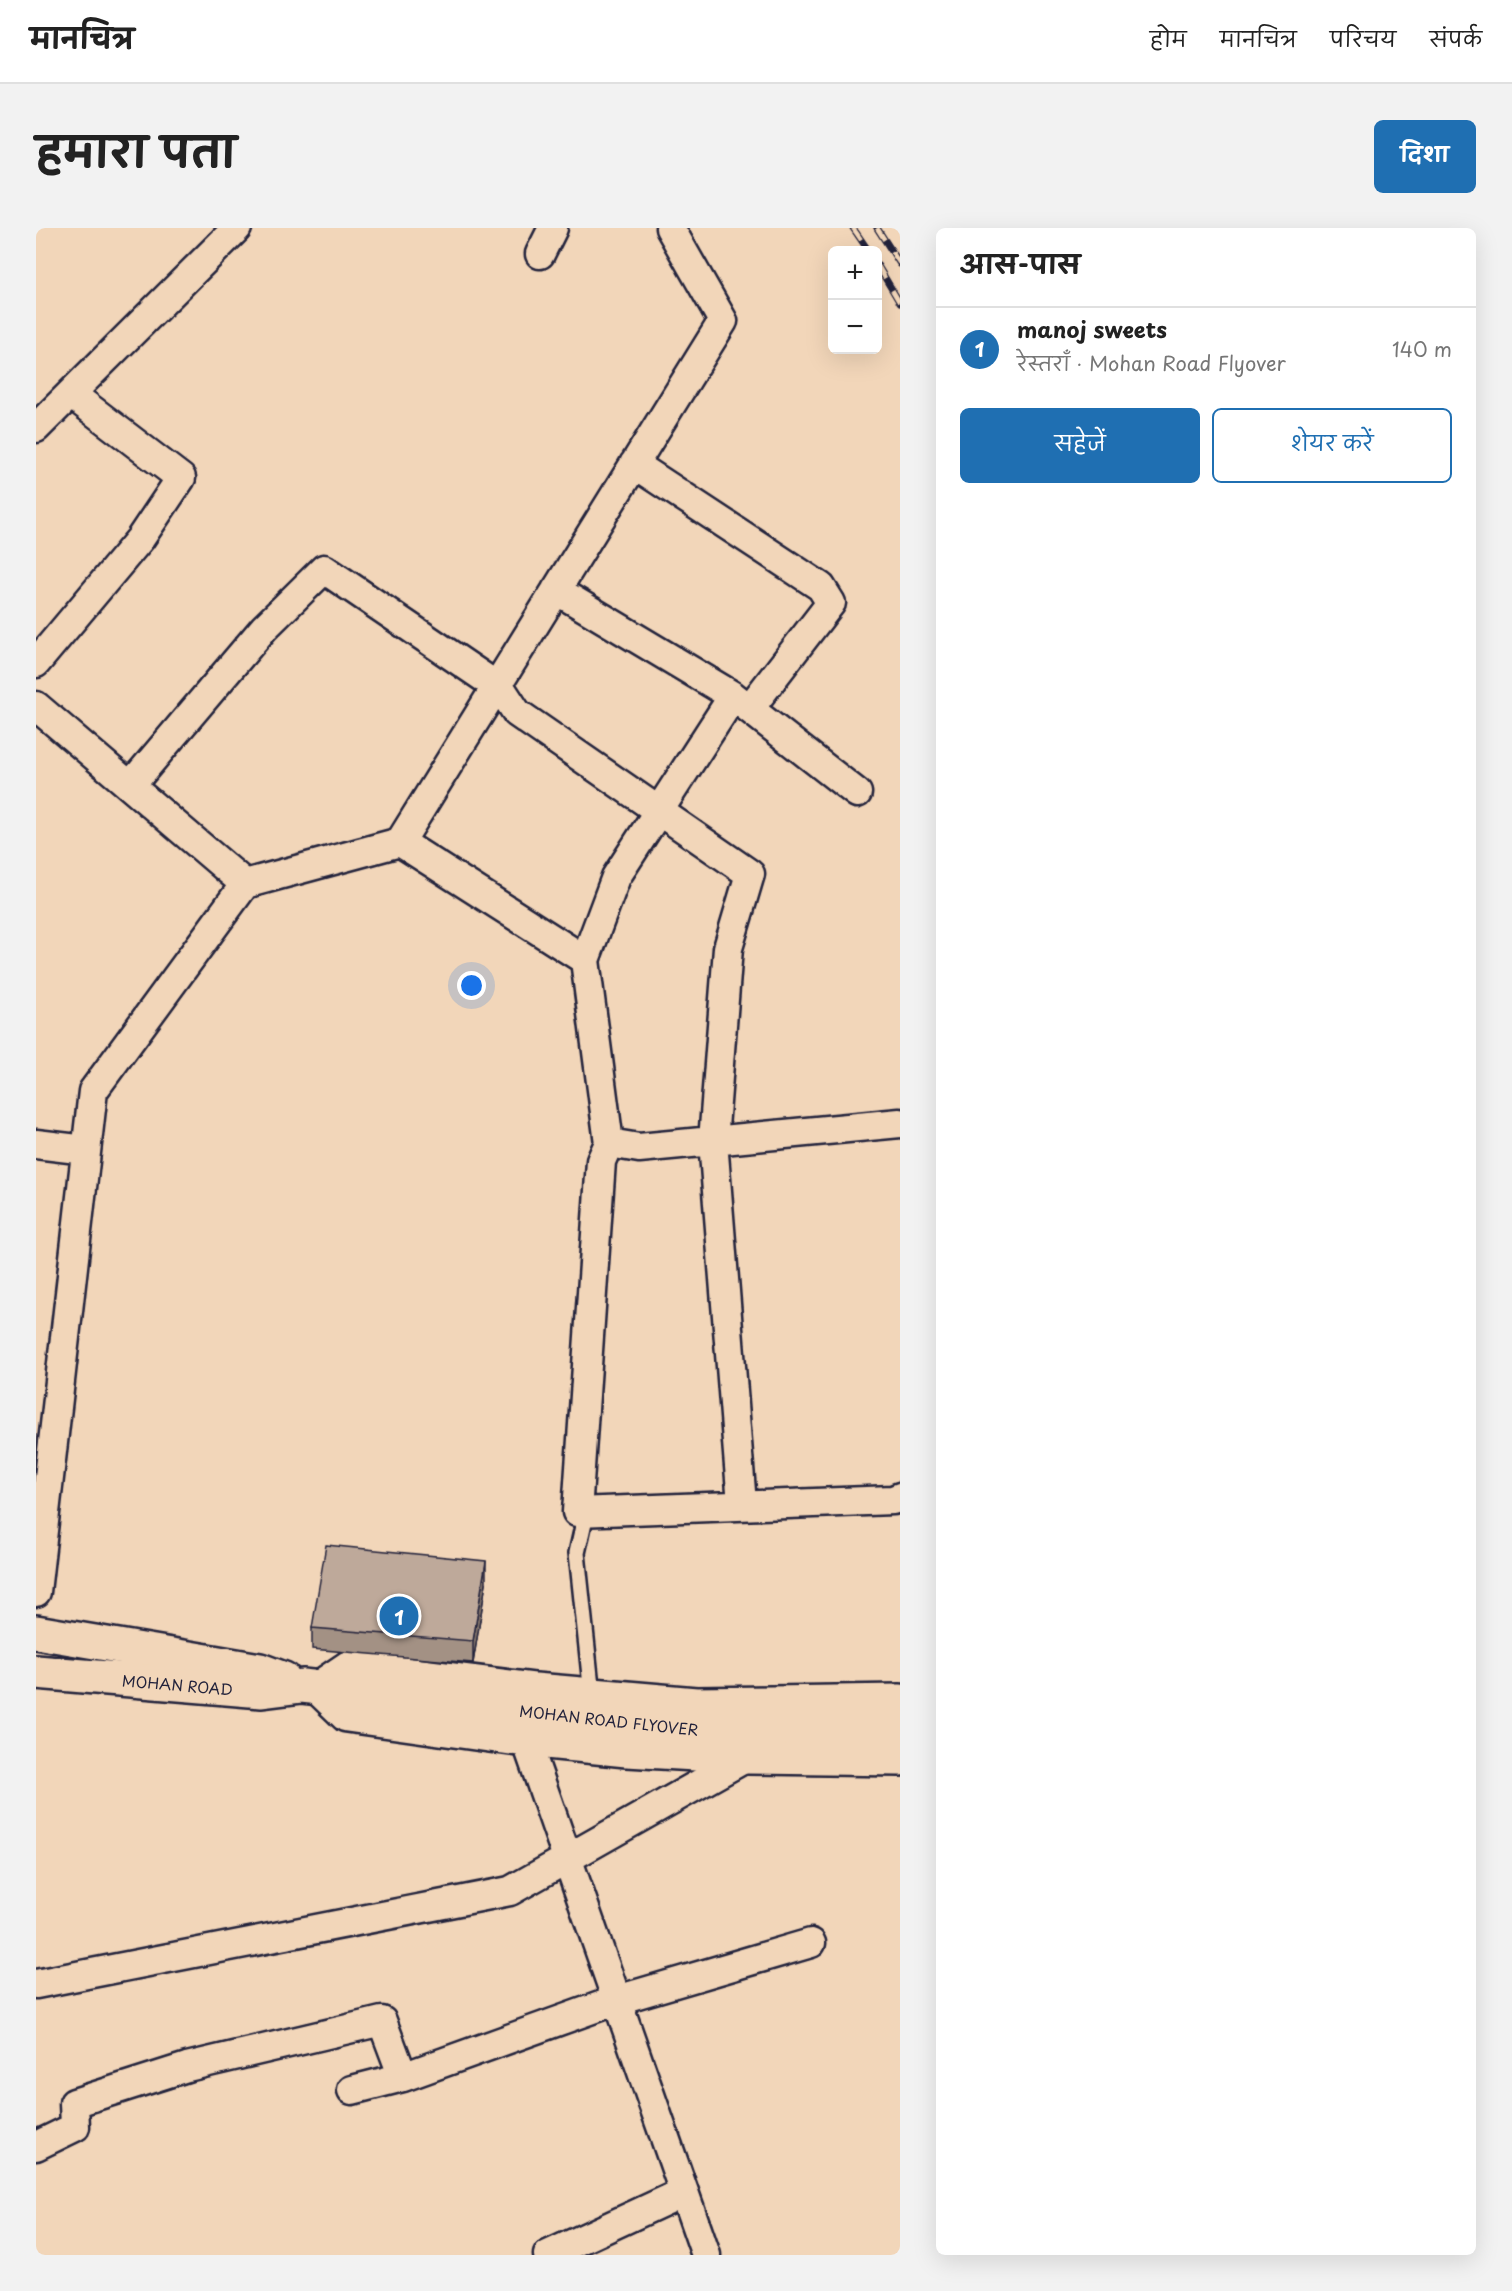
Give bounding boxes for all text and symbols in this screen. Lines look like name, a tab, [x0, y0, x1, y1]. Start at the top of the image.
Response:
text: मानचित्र	[30, 16, 134, 59]
text: होम	[1150, 22, 1187, 54]
text: मानचित्र	[1220, 22, 1297, 54]
text: परिचय	[1330, 22, 1396, 54]
text: संपर्क	[1429, 22, 1482, 54]
text: हमारा पता	[36, 118, 236, 181]
button: दिशा	[1374, 120, 1476, 193]
text: आस-पास	[960, 244, 1080, 283]
map controls	[828, 246, 882, 354]
button: +	[828, 246, 882, 300]
button: −	[828, 300, 882, 354]
text: manoj sweets	[1017, 312, 1167, 345]
text: 1	[975, 334, 984, 364]
text: 140 m	[1392, 334, 1452, 364]
text: रेस्तराँ · Mohan Road Flyover	[1017, 348, 1286, 378]
button: सहेजें	[960, 408, 1200, 483]
button: शेयर करें	[1212, 408, 1452, 483]
your location	[457, 971, 486, 1000]
pin: 1	[380, 1594, 418, 1638]
street label: MOHAN ROAD	[121, 1668, 234, 1700]
street label: MOHAN ROAD FLYOVER	[518, 1698, 700, 1741]

